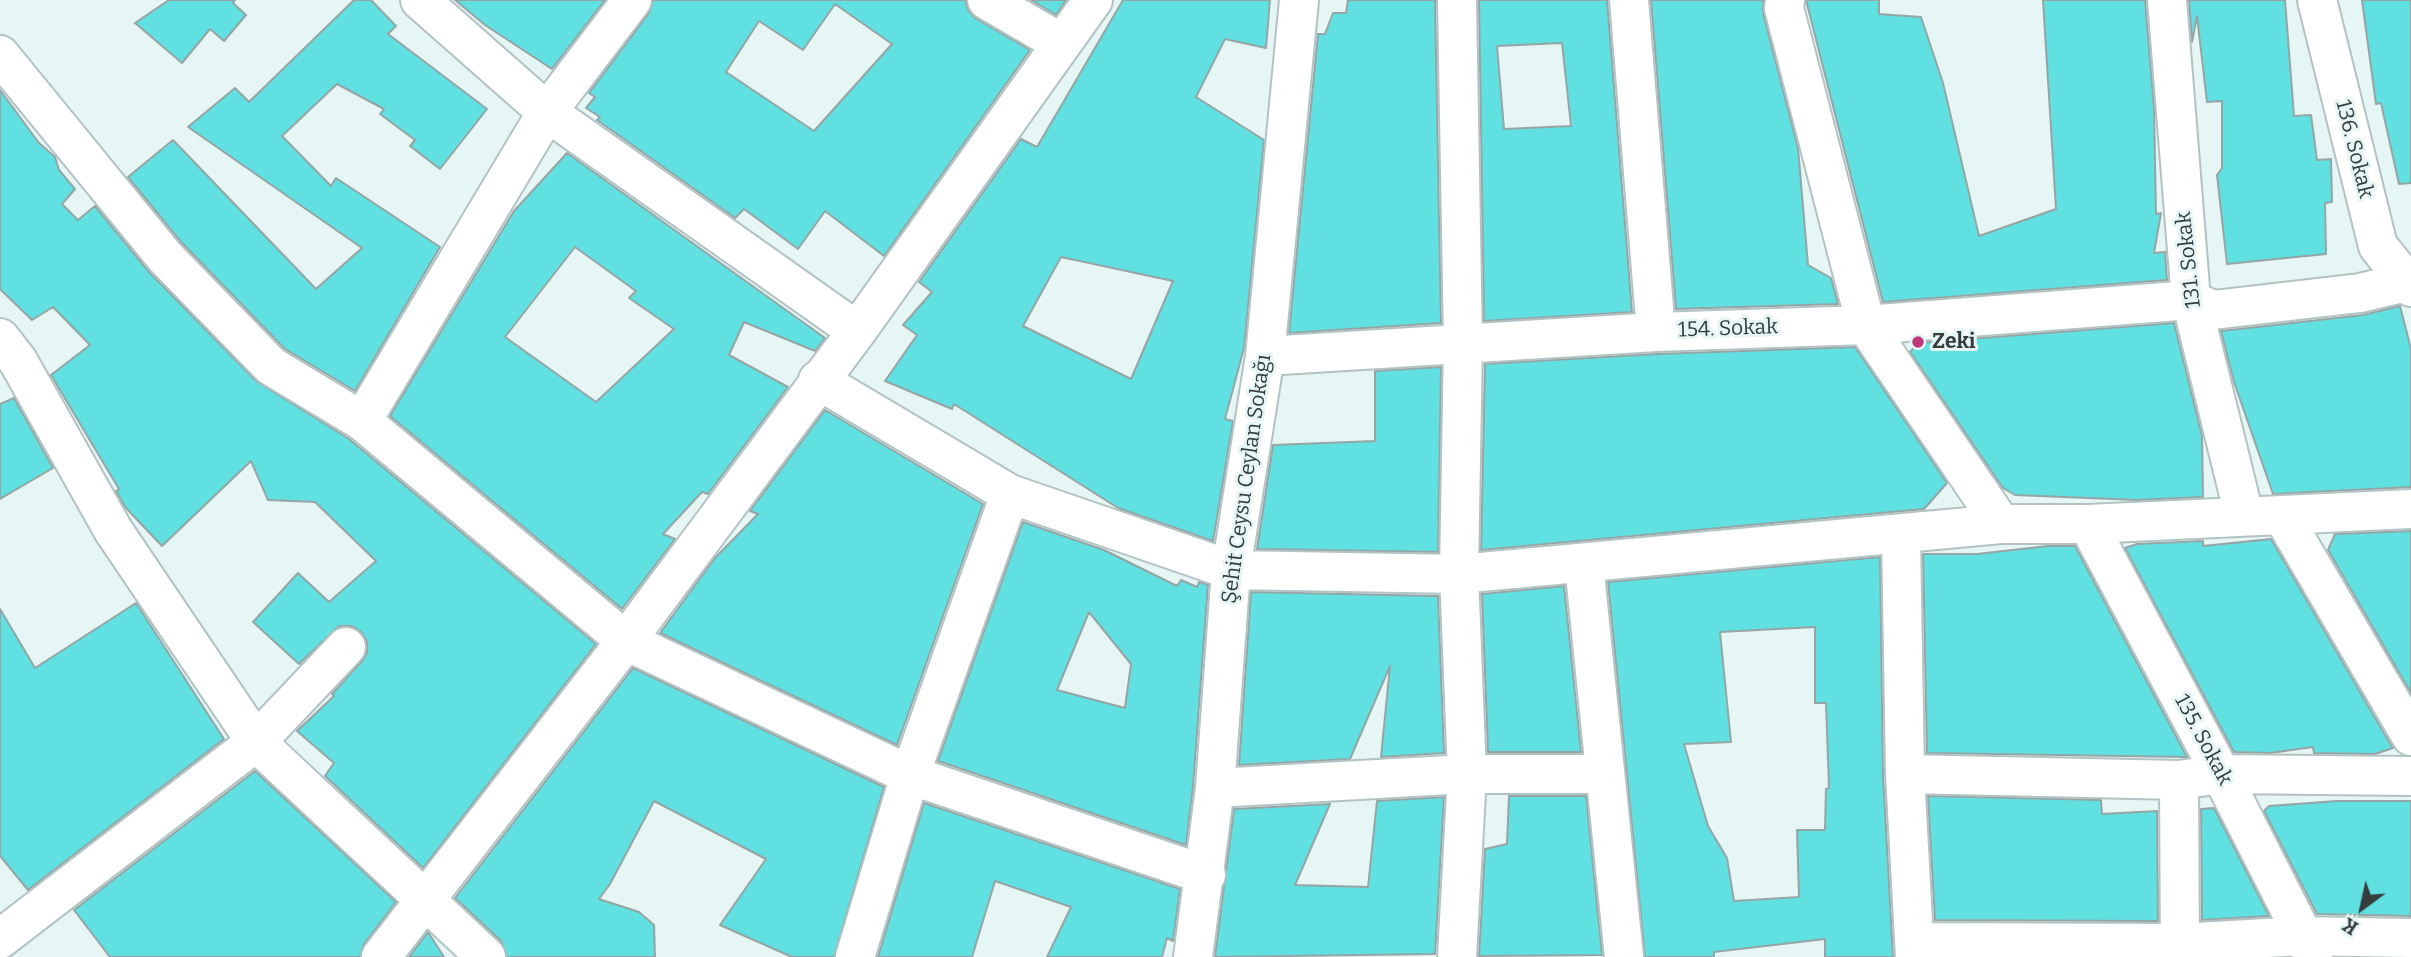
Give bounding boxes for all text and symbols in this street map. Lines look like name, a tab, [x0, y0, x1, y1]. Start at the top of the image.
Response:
street label: 136. Sokak	[2330, 97, 2378, 201]
street label: 131. Sokak	[2171, 211, 2207, 309]
street label: 154. Sokak	[1678, 315, 1778, 343]
place label: Zeki	[1932, 329, 1975, 355]
marker: Zeki	[1910, 334, 1926, 350]
street label: Şehit Ceysu Ceylan Sokağı	[1217, 353, 1277, 605]
street label: 135. Sokak	[2169, 690, 2237, 790]
north arrow	[2327, 873, 2397, 943]
text: K	[2338, 913, 2362, 939]

